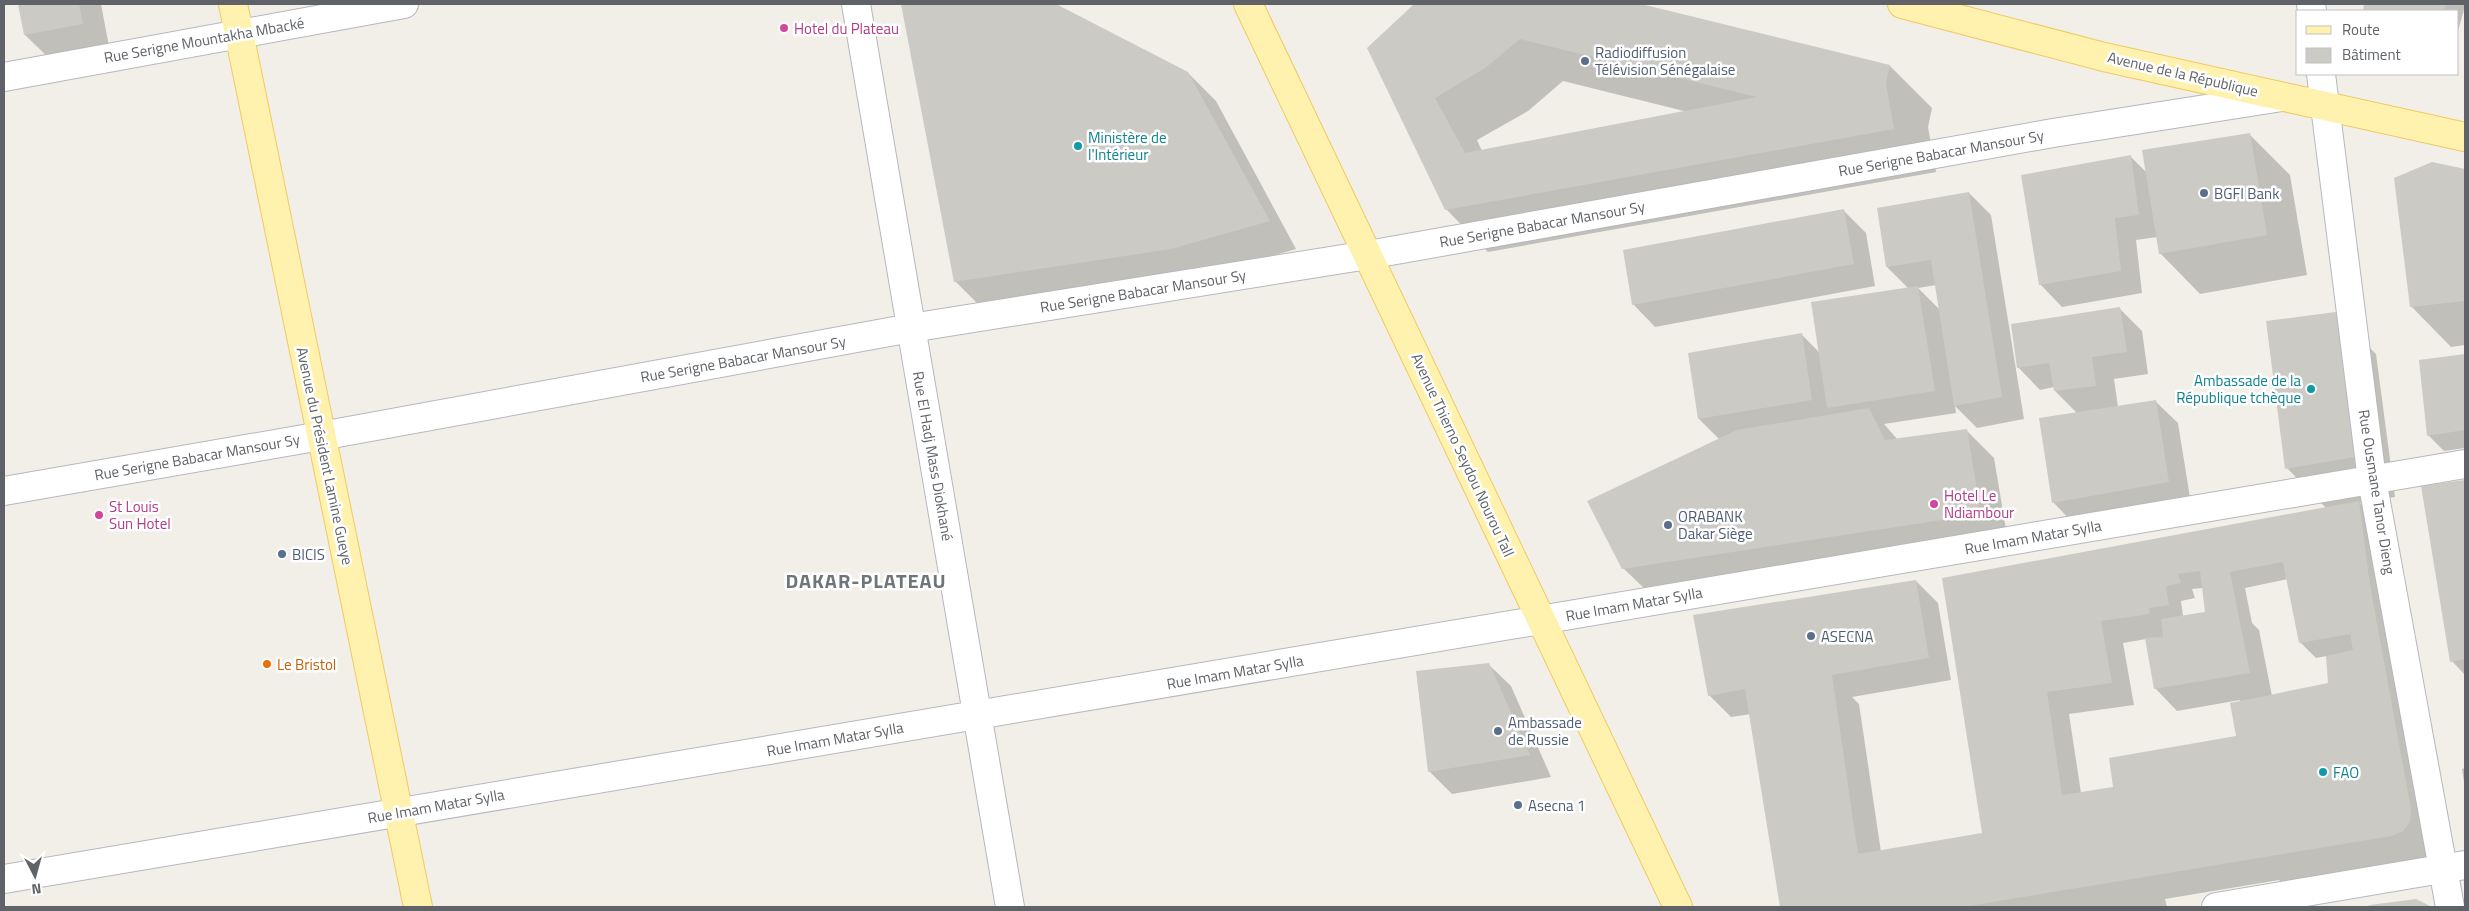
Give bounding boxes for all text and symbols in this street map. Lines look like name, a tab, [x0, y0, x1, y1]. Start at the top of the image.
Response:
legend	[2296, 10, 2459, 75]
street label: Rue Serigne Mountakha Mbacké	[102, 11, 306, 69]
place label: Hotel du Plateau	[794, 17, 899, 40]
text: Route	[2342, 18, 2380, 41]
marker: Hotel du Plateau	[778, 22, 790, 34]
place label: Radiodiffusion Télévision Sénégalaise	[1595, 41, 1735, 81]
text: Bâtiment	[2342, 43, 2401, 66]
street label: Avenue de la République	[2105, 45, 2261, 103]
marker: Radiodiffusion Télévision Sénégalaise	[1579, 55, 1591, 67]
street label: Rue Serigne Babacar Mansour Sy	[1836, 124, 2046, 182]
place label: Ministère de l'Intérieur	[1088, 126, 1166, 166]
marker: Ministère de l'Intérieur	[1072, 140, 1084, 152]
place label: BGFI Bank	[2214, 182, 2279, 205]
marker: BGFI Bank	[2198, 187, 2210, 199]
street label: Rue Serigne Babacar Mansour Sy	[1437, 195, 1647, 253]
street label: Rue Serigne Babacar Mansour Sy	[1038, 263, 1248, 319]
street label: Rue Serigne Babacar Mansour Sy	[638, 330, 848, 388]
street label: Avenue du Président Lamine Gueye	[291, 345, 359, 567]
street label: Avenue Thierno Seydou Nourou Tall	[1406, 349, 1520, 561]
street label: Rue El Hadj Mass Diokhané	[907, 369, 959, 543]
place label: Ambassade de la République tchèque	[2176, 369, 2301, 409]
marker: Ambassade de la République tchèque	[2305, 383, 2317, 395]
street label: Rue Ousmane Tanor Dieng	[2353, 408, 2401, 576]
street label: Rue Serigne Babacar Mansour Sy	[92, 428, 302, 486]
place label: Hotel Le Ndiambour	[1944, 484, 2014, 524]
place label: St Louis Sun Hotel	[109, 495, 171, 535]
marker: Hotel Le Ndiambour	[1928, 498, 1940, 510]
place label: ORABANK Dakar Siège	[1678, 505, 1753, 545]
marker: St Louis Sun Hotel	[93, 509, 105, 521]
street label: Rue Imam Matar Sylla	[1963, 514, 2104, 560]
marker: ORABANK Dakar Siège	[1662, 519, 1674, 531]
place label: BICIS	[292, 543, 325, 566]
marker: BICIS	[276, 548, 288, 560]
district label: DAKAR-PLATEAU	[785, 565, 947, 596]
street label: Rue Imam Matar Sylla	[1564, 581, 1705, 627]
place label: ASECNA	[1821, 625, 1873, 648]
marker: ASECNA	[1805, 630, 1817, 642]
street label: Rue Imam Matar Sylla	[1165, 649, 1306, 695]
place label: Le Bristol	[277, 653, 336, 676]
marker: Le Bristol	[261, 658, 273, 670]
place label: Ambassade de Russie	[1508, 711, 1582, 751]
street label: Rue Imam Matar Sylla	[765, 716, 906, 762]
marker: Ambassade de Russie	[1492, 725, 1504, 737]
place label: FAO	[2333, 761, 2359, 784]
marker: FAO	[2317, 766, 2329, 778]
street label: Rue Imam Matar Sylla	[366, 783, 507, 829]
place label: Asecna 1	[1528, 794, 1585, 817]
marker: Asecna 1	[1512, 799, 1524, 811]
north arrow	[10, 851, 60, 901]
text: N	[30, 878, 42, 900]

